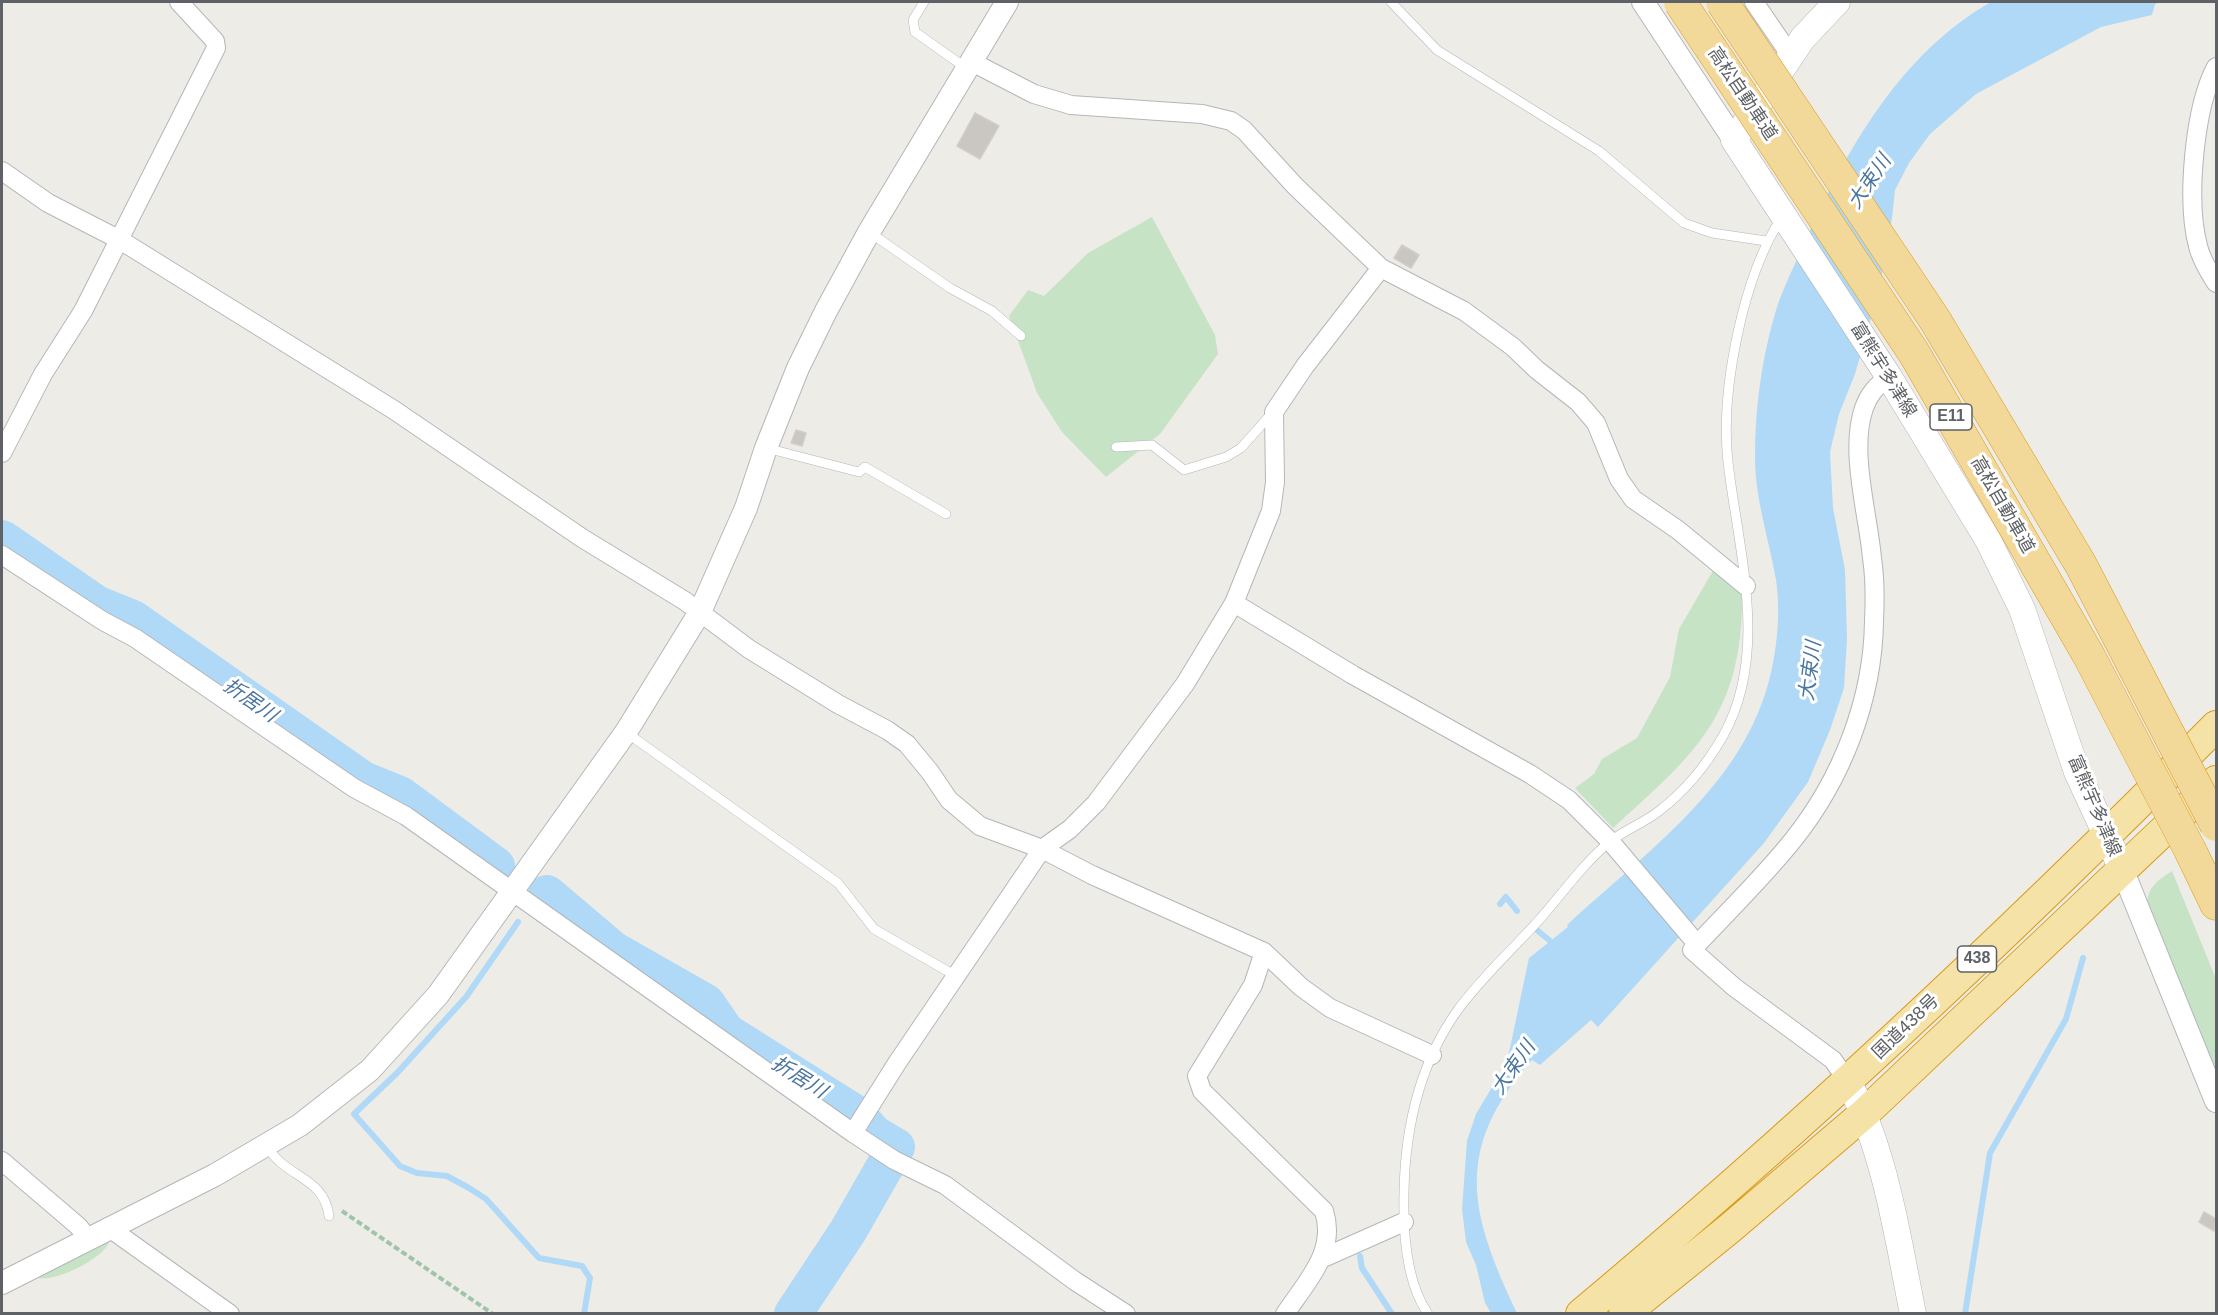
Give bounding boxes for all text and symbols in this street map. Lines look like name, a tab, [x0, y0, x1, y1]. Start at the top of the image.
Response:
street label: 高松自動車道	[1703, 43, 1781, 145]
water label: 大束川	[1843, 150, 1897, 214]
street label: 富熊宇多津線	[1845, 318, 1921, 422]
road number: E11	[1930, 404, 1972, 430]
street label: 高松自動車道	[1966, 453, 2038, 557]
water label: 大束川	[1795, 640, 1827, 702]
water label: 折居川	[219, 674, 281, 728]
street label: 富熊宇多津線	[2063, 752, 2125, 860]
road number: 438	[1958, 946, 1996, 972]
street label: 国道438号	[1868, 990, 1944, 1064]
water label: 大束川	[1487, 1037, 1541, 1099]
water label: 折居川	[767, 1052, 831, 1104]

